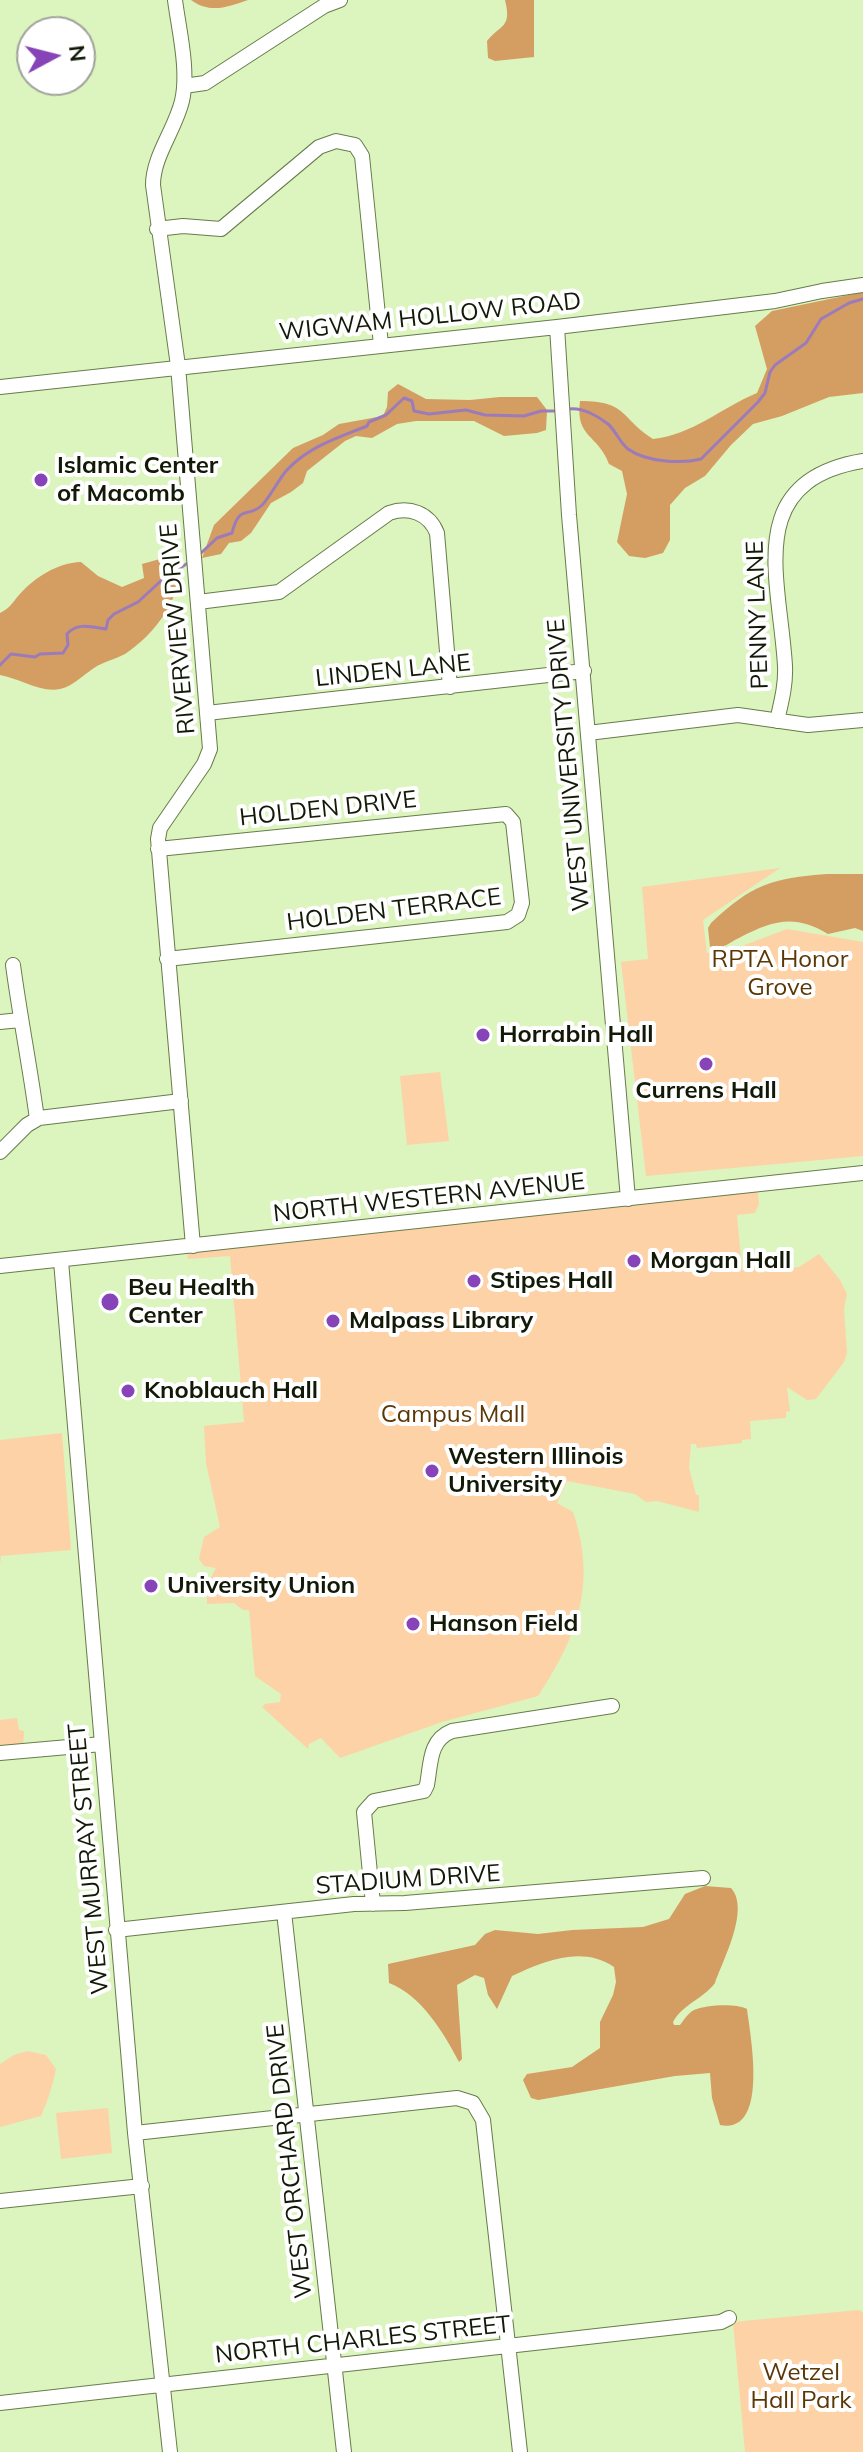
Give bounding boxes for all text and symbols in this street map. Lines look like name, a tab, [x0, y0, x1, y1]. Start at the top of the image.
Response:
north arrow	[16, 16, 96, 96]
text: N	[63, 43, 93, 63]
street label: WIGWAM HOLLOW ROAD	[278, 287, 582, 347]
place label: Islamic Center of Macomb	[57, 452, 218, 508]
marker: Islamic Center of Macomb	[32, 471, 50, 489]
street label: RIVERVIEW DRIVE	[154, 522, 202, 736]
street label: PENNY LANE	[741, 540, 775, 690]
street label: WEST UNIVERSITY DRIVE	[542, 618, 596, 912]
street label: LINDEN LANE	[314, 649, 472, 693]
street label: HOLDEN DRIVE	[238, 785, 418, 833]
street label: HOLDEN TERRACE	[285, 883, 503, 937]
park label: RPTA Honor Grove	[712, 946, 848, 1002]
place label: Horrabin Hall	[499, 1021, 654, 1049]
marker: Horrabin Hall	[474, 1026, 492, 1044]
marker: Currens Hall	[697, 1055, 715, 1073]
place label: Currens Hall	[635, 1077, 777, 1105]
street label: NORTH WESTERN AVENUE	[272, 1167, 586, 1229]
place label: Morgan Hall	[650, 1247, 791, 1275]
marker: Morgan Hall	[625, 1252, 643, 1270]
place label: Stipes Hall	[490, 1267, 613, 1295]
marker: Stipes Hall	[465, 1272, 483, 1290]
place label: Beu Health Center	[128, 1274, 255, 1330]
marker: Beu Health Center	[99, 1291, 121, 1313]
place label: Malpass Library	[349, 1307, 533, 1335]
marker: Malpass Library	[324, 1312, 342, 1330]
place label: Knoblauch Hall	[144, 1377, 318, 1405]
marker: Knoblauch Hall	[119, 1382, 137, 1400]
park label: Campus Mall	[381, 1401, 525, 1429]
place label: Western Illinois University	[448, 1443, 624, 1499]
marker: Western Illinois University	[423, 1462, 441, 1480]
place label: University Union	[167, 1572, 355, 1600]
marker: University Union	[142, 1577, 160, 1595]
place label: Hanson Field	[429, 1610, 578, 1638]
marker: Hanson Field	[404, 1615, 422, 1633]
street label: WEST MURRAY STREET	[63, 1722, 115, 1996]
street label: STADIUM DRIVE	[315, 1859, 501, 1901]
street label: WEST ORCHARD DRIVE	[261, 2022, 319, 2300]
street label: NORTH CHARLES STREET	[214, 2310, 512, 2370]
park label: Wetzel Hall Park	[751, 2359, 851, 2415]

